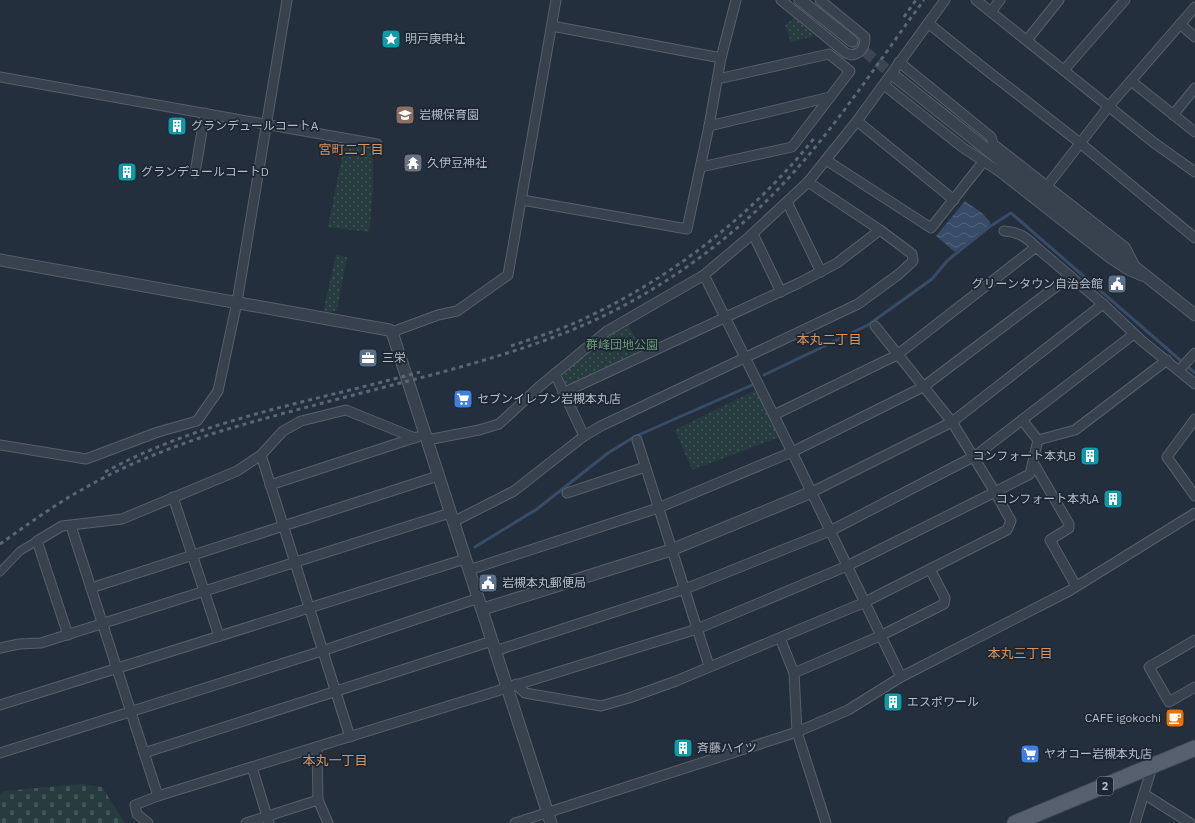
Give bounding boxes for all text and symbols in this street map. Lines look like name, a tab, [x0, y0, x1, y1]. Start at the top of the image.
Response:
place icon: 明戸庚申社	[380, 28, 402, 50]
place label: 明戸庚申社	[405, 31, 465, 46]
school or university icon: 岩槻保育園	[394, 104, 416, 126]
place label: 岩槻保育園	[419, 107, 479, 122]
building icon: グランデュールコートA	[166, 115, 188, 137]
place label: グランデュールコートA	[191, 118, 319, 133]
district label: 宮町二丁目	[318, 141, 384, 158]
temple icon: 久伊豆神社	[402, 152, 424, 174]
place label: 久伊豆神社	[427, 155, 487, 170]
building icon: グランデュールコートD	[116, 161, 138, 183]
place label: グランデュールコートD	[141, 164, 269, 179]
public building icon: グリーンタウン自治会館	[1106, 273, 1128, 295]
place label: グリーンタウン自治会館	[972, 276, 1103, 291]
district label: 本丸二丁目	[796, 331, 862, 348]
park label: 群峰団地公園	[586, 337, 658, 352]
office icon: 三栄	[357, 347, 379, 369]
place label: 三栄	[382, 350, 406, 365]
supermarket icon: セブンイレブン岩槻本丸店	[452, 388, 474, 410]
place label: セブンイレブン岩槻本丸店	[477, 391, 621, 406]
building icon: コンフォート本丸B	[1079, 445, 1101, 467]
place label: コンフォート本丸B	[973, 448, 1076, 463]
building icon: コンフォート本丸A	[1102, 488, 1124, 510]
place label: コンフォート本丸A	[996, 491, 1099, 506]
public building icon: 岩槻本丸郵便局	[477, 572, 499, 594]
place label: 岩槻本丸郵便局	[502, 575, 586, 590]
district label: 本丸三丁目	[987, 645, 1053, 662]
building icon: エスポワール	[882, 691, 904, 713]
place label: エスポワール	[907, 694, 979, 709]
cafe icon: CAFE igokochi	[1164, 707, 1186, 729]
place label: CAFE igokochi	[1085, 710, 1161, 725]
building icon: 斉藤ハイツ	[672, 737, 694, 759]
place label: 斉藤ハイツ	[697, 740, 757, 755]
supermarket icon: ヤオコー岩槻本丸店	[1019, 743, 1041, 765]
place label: ヤオコー岩槻本丸店	[1044, 746, 1152, 761]
district label: 本丸一丁目	[302, 752, 368, 769]
road number: 2	[1097, 777, 1113, 795]

